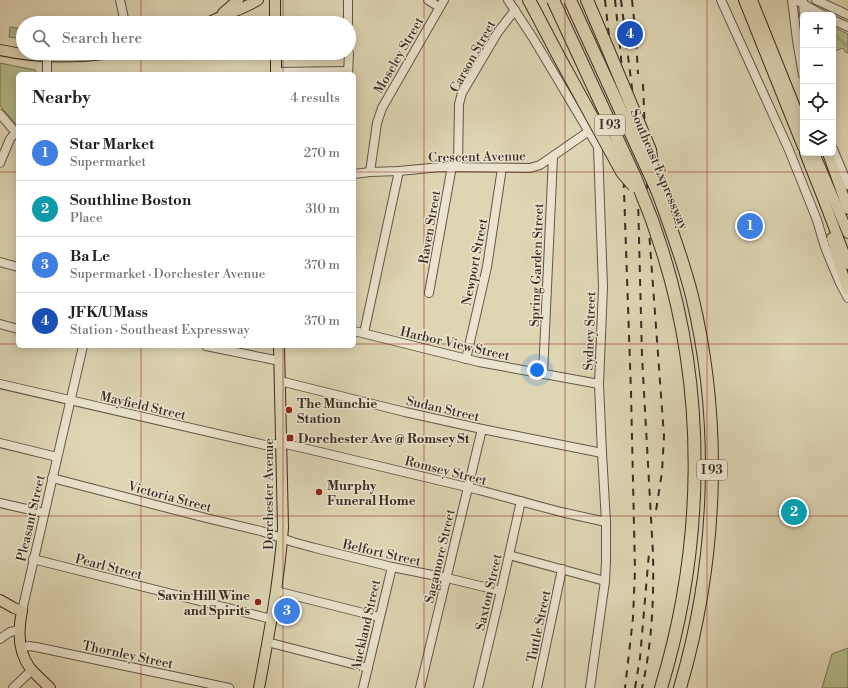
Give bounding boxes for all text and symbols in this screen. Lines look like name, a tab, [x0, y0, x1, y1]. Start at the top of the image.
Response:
map controls	[800, 12, 836, 156]
button: +	[800, 12, 836, 48]
street label: Moseley Street	[371, 14, 427, 97]
search box	[16, 16, 356, 60]
street label: Carson Street	[447, 17, 499, 95]
pin: 4	[617, 19, 643, 49]
icon: search	[30, 27, 52, 49]
text: Search here	[62, 29, 142, 48]
button: −	[800, 48, 836, 84]
button: locate	[800, 84, 836, 120]
text: Nearby	[32, 87, 91, 109]
text: 4 results	[290, 90, 340, 106]
street label: Southeast Expressway	[626, 107, 692, 233]
road number: I 93	[595, 115, 625, 135]
button: layers	[800, 120, 836, 156]
text: Star Market	[70, 135, 154, 154]
text: 1	[42, 145, 48, 161]
text: 270 m	[304, 145, 340, 161]
street label: Crescent Avenue	[428, 148, 526, 166]
text: Supermarket	[70, 154, 146, 170]
street label: Raven Street	[416, 189, 444, 265]
text: Southline Boston	[70, 191, 191, 210]
text: 2	[41, 201, 49, 217]
text: 310 m	[305, 201, 340, 217]
street label: Spring Garden Street	[527, 203, 547, 327]
text: Place	[70, 210, 102, 226]
pin: 1	[737, 211, 763, 241]
street label: Newport Street	[459, 217, 491, 307]
text: Ba Le	[70, 247, 110, 266]
text: 3	[41, 257, 49, 273]
text: 370 m	[304, 257, 340, 273]
text: Supermarket · Dorchester Avenue	[70, 266, 265, 282]
street label: Sydney Street	[581, 291, 599, 371]
text: JFK/UMass	[70, 303, 148, 322]
text: 4	[41, 313, 49, 329]
text: 370 m	[304, 313, 340, 329]
text: Station · Southeast Expressway	[70, 322, 250, 338]
street label: Harbor View Street	[398, 324, 511, 364]
your location	[527, 360, 547, 380]
street label: Mayfield Street	[98, 388, 188, 424]
street label: Sudan Street	[405, 393, 481, 425]
place label: The Munchie Station	[297, 396, 377, 427]
marker: The Munchie Station	[284, 405, 294, 415]
place label: Dorchester Ave @ Romsey St	[298, 431, 470, 447]
marker: Dorchester Ave @ Romsey St	[285, 433, 295, 443]
street label: Dorchester Avenue	[261, 438, 277, 550]
street label: Romsey Street	[403, 453, 489, 489]
road number: I 93	[697, 460, 727, 480]
street label: Pleasant Street	[13, 473, 49, 563]
street label: Victoria Street	[125, 478, 214, 516]
place label: Murphy Funeral Home	[327, 478, 416, 509]
marker: Murphy Funeral Home	[314, 487, 324, 497]
pin: 2	[781, 497, 807, 527]
street label: Sagamore Street	[421, 507, 459, 605]
street label: Belfort Street	[340, 536, 423, 570]
street label: Pearl Street	[74, 551, 144, 583]
street label: Saxton Street	[472, 552, 506, 632]
street label: Auckland Street	[347, 578, 384, 673]
place label: Savin Hill Wine and Spirits	[158, 588, 250, 619]
street label: Tuttle Street	[524, 588, 554, 664]
pin: 3	[274, 596, 300, 626]
marker: Savin Hill Wine and Spirits	[253, 597, 263, 607]
street label: Thornley Street	[81, 638, 175, 672]

